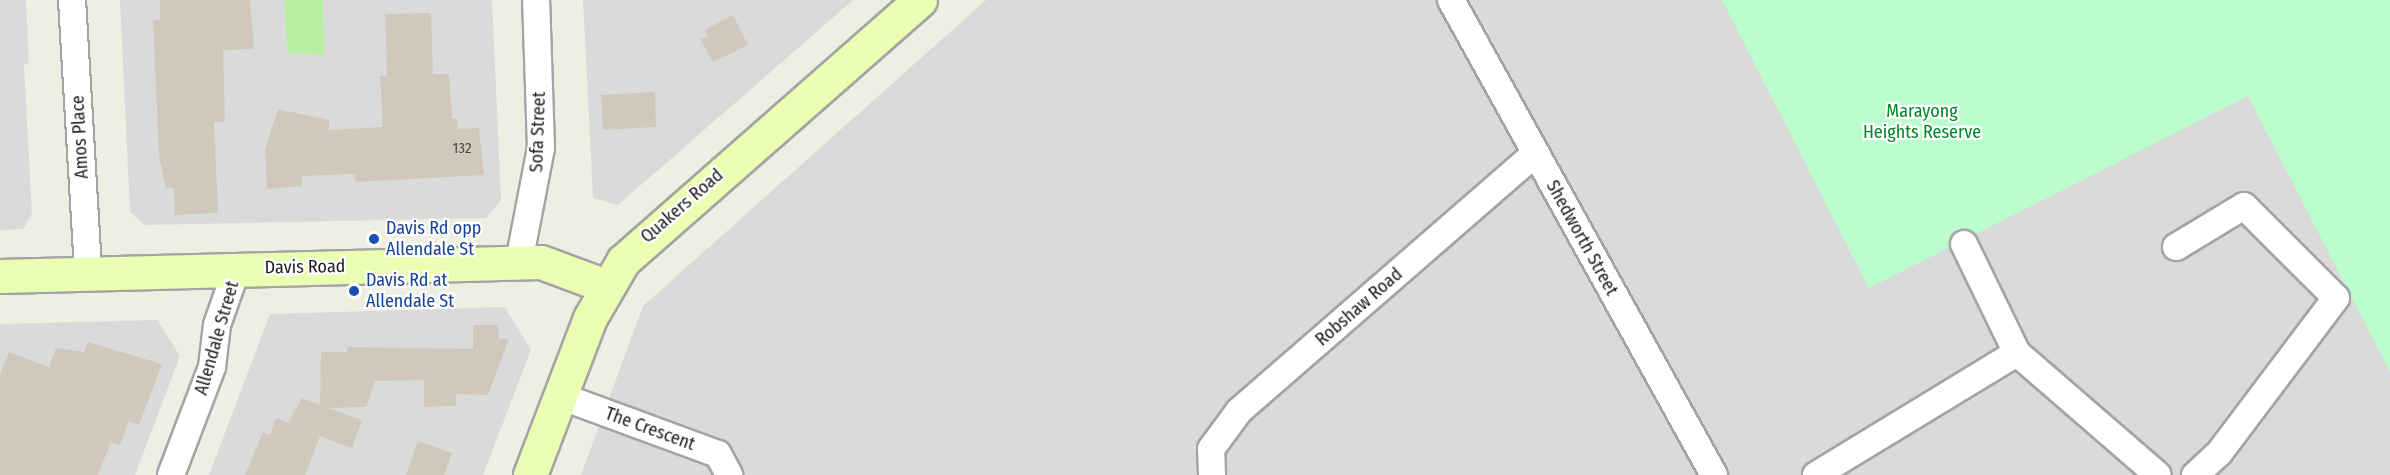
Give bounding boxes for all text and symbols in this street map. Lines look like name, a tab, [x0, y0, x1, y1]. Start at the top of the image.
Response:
street label: Sofa Street	[526, 91, 550, 173]
street label: Amos Place	[67, 95, 93, 179]
park label: Marayong Heights Reserve	[1863, 101, 1981, 144]
house number: 132	[452, 140, 472, 158]
street label: Quakers Road	[636, 164, 728, 248]
street label: Shedworth Street	[1541, 177, 1623, 299]
place label: Davis Rd opp Allendale St	[386, 218, 481, 260]
marker: Davis Rd opp Allendale St	[367, 232, 381, 246]
street label: Davis Road	[265, 255, 345, 279]
street label: Robshaw Road	[1311, 263, 1407, 351]
place label: Davis Rd at Allendale St	[366, 270, 454, 312]
street label: Allendale Street	[190, 279, 244, 397]
marker: Davis Rd at Allendale St	[347, 284, 361, 298]
street label: The Crescent	[602, 403, 698, 455]

